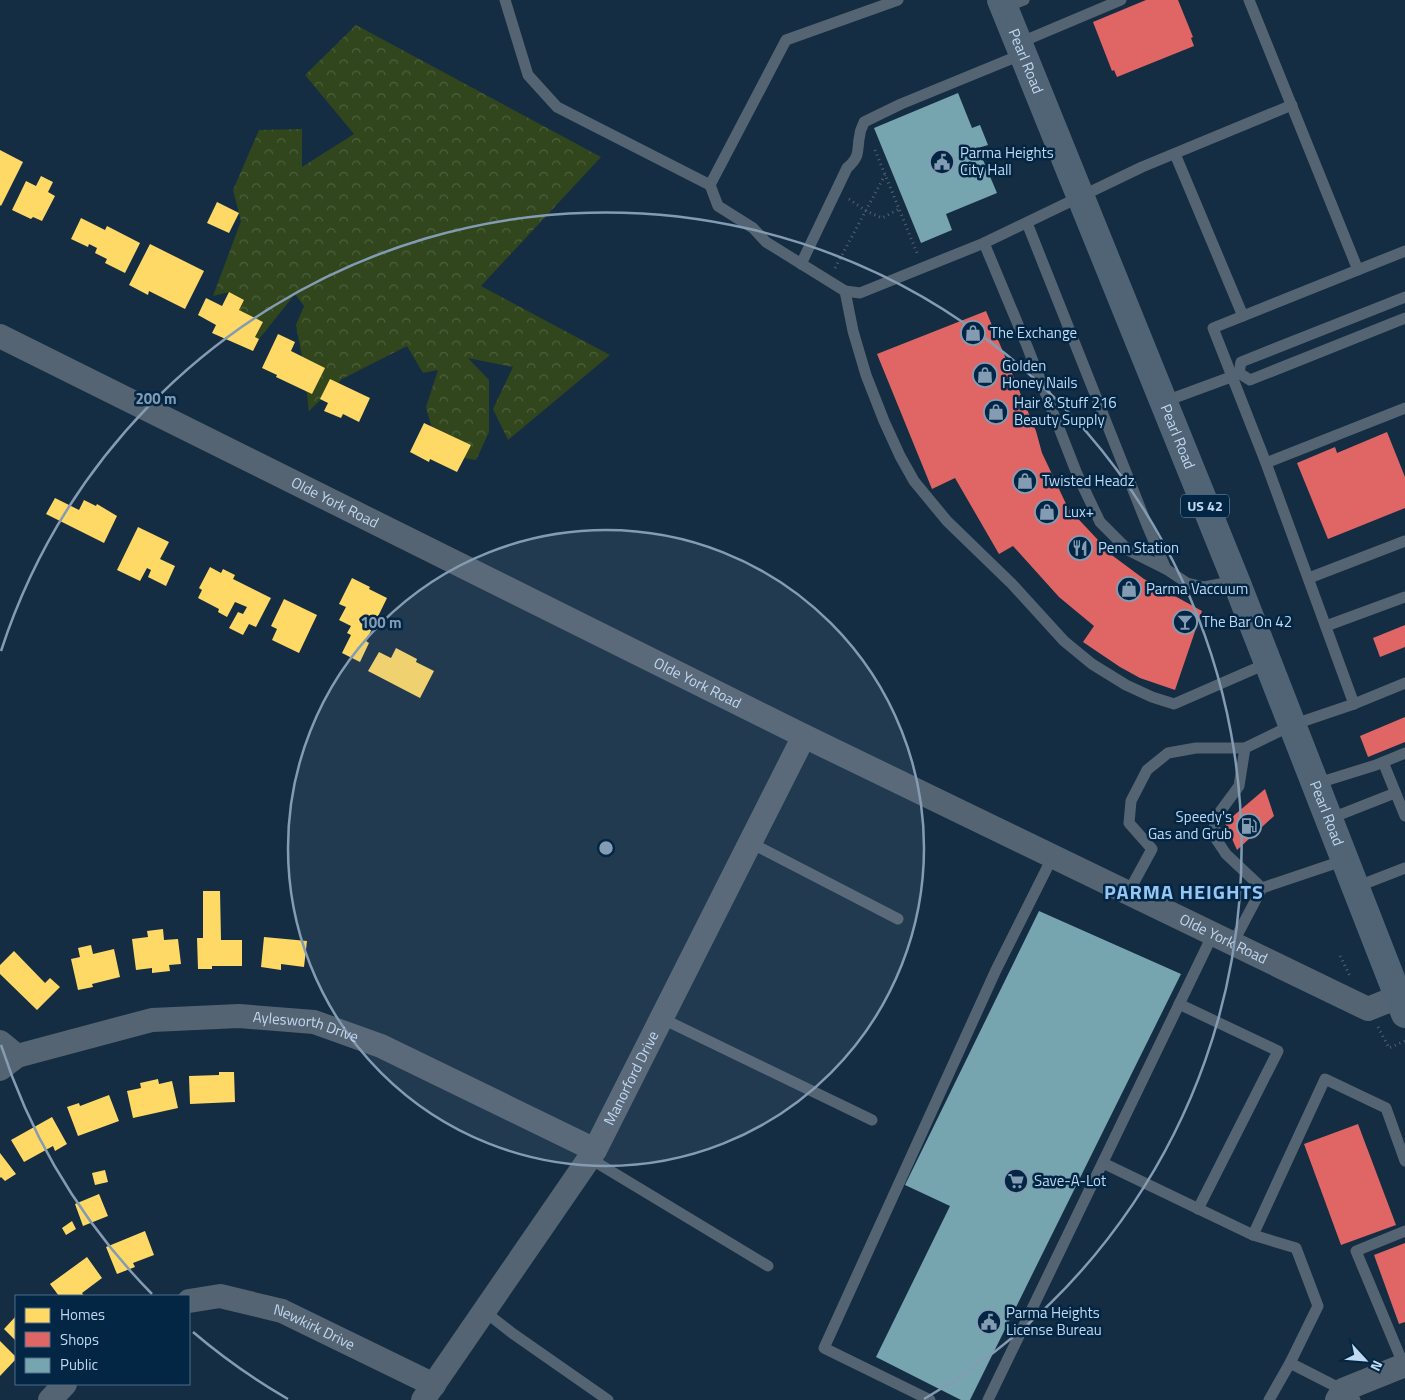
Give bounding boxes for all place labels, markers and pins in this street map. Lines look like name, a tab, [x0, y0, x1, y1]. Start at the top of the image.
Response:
place label: Parma Heights City Hall	[960, 141, 1054, 181]
public building icon: Parma Heights City Hall	[929, 149, 955, 175]
shop icon: The Exchange	[960, 320, 986, 346]
place label: The Exchange	[990, 321, 1077, 344]
place label: Golden Honey Nails	[1002, 354, 1077, 394]
shop icon: Golden Honey Nails	[972, 362, 998, 388]
place label: Hair & Stuff 216 Beauty Supply	[1014, 391, 1117, 431]
shop icon: Hair & Stuff 216 Beauty Supply	[983, 399, 1009, 425]
shop icon: Twisted Headz	[1012, 468, 1038, 494]
place label: Twisted Headz	[1042, 469, 1135, 492]
shop icon: Lux+	[1034, 499, 1060, 525]
place label: Lux+	[1064, 500, 1094, 523]
restaurant icon: Penn Station	[1067, 535, 1093, 561]
place label: Penn Station	[1098, 536, 1179, 559]
shop icon: Parma Vaccuum	[1116, 576, 1142, 602]
place label: Parma Vaccuum	[1146, 577, 1248, 600]
bar icon: The Bar On 42	[1172, 609, 1198, 635]
place label: The Bar On 42	[1202, 610, 1292, 633]
place label: Speedy's Gas and Grub	[1148, 805, 1232, 845]
fuel station icon: Speedy's Gas and Grub	[1236, 813, 1262, 839]
centre of rings	[597, 839, 615, 857]
supermarket icon: Save-A-Lot	[1003, 1168, 1029, 1194]
place label: Save-A-Lot	[1034, 1169, 1107, 1192]
place label: Parma Heights License Bureau	[1006, 1301, 1102, 1341]
public building icon: Parma Heights License Bureau	[976, 1309, 1002, 1335]

